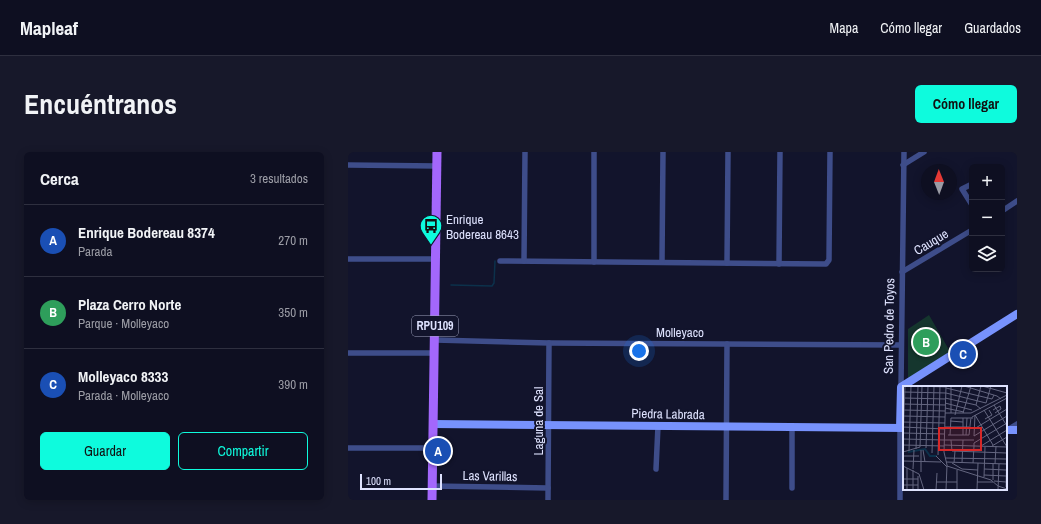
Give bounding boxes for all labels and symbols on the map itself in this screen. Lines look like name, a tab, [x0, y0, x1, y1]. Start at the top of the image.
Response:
north arrow	[921, 164, 957, 200]
place label: Enrique Bodereau 8643	[446, 211, 519, 243]
bus stop icon: Enrique Bodereau 8643	[418, 213, 444, 246]
street label: Cauque	[911, 225, 951, 259]
street label: San Pedro de Toyos	[880, 278, 898, 374]
road number: RPU109	[412, 316, 458, 336]
street label: Molleyaco	[656, 324, 704, 341]
pin: B	[913, 327, 939, 357]
pin: C	[950, 339, 976, 369]
your location	[629, 341, 649, 361]
inset map	[903, 386, 1007, 490]
street label: Laguna de Sal	[530, 387, 547, 455]
street label: Piedra Labrada	[631, 405, 705, 423]
pin: A	[425, 436, 451, 466]
street label: Las Varillas	[462, 467, 518, 485]
scale bar	[360, 472, 442, 491]

